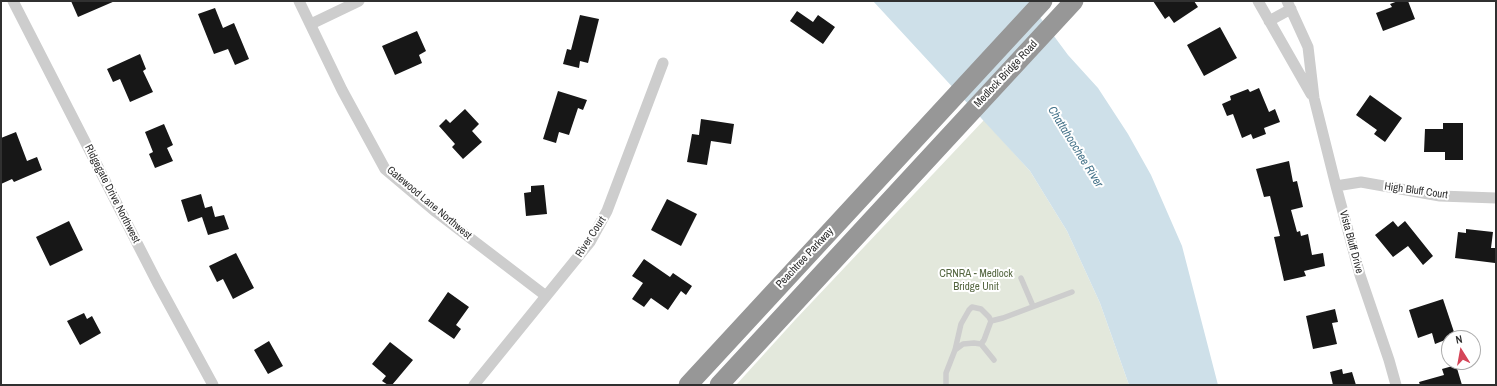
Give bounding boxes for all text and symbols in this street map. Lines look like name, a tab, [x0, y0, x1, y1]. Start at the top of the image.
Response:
street label: Medlock Bridge Road	[972, 38, 1040, 110]
water label: Chattahoochee River	[1044, 104, 1106, 190]
street label: Ridgegate Drive Northwest	[81, 143, 143, 245]
street label: Gatewood Lane Northwest	[384, 164, 474, 242]
street label: High Bluff Court	[1383, 180, 1449, 202]
street label: Vista Bluff Drive	[1336, 209, 1366, 275]
street label: River Court	[573, 214, 609, 260]
street label: Peachtree Parkway	[774, 225, 836, 291]
park label: CRNRA - Medlock Bridge Unit	[939, 267, 1013, 293]
north arrow	[1441, 330, 1481, 370]
text: N	[1454, 332, 1463, 347]

